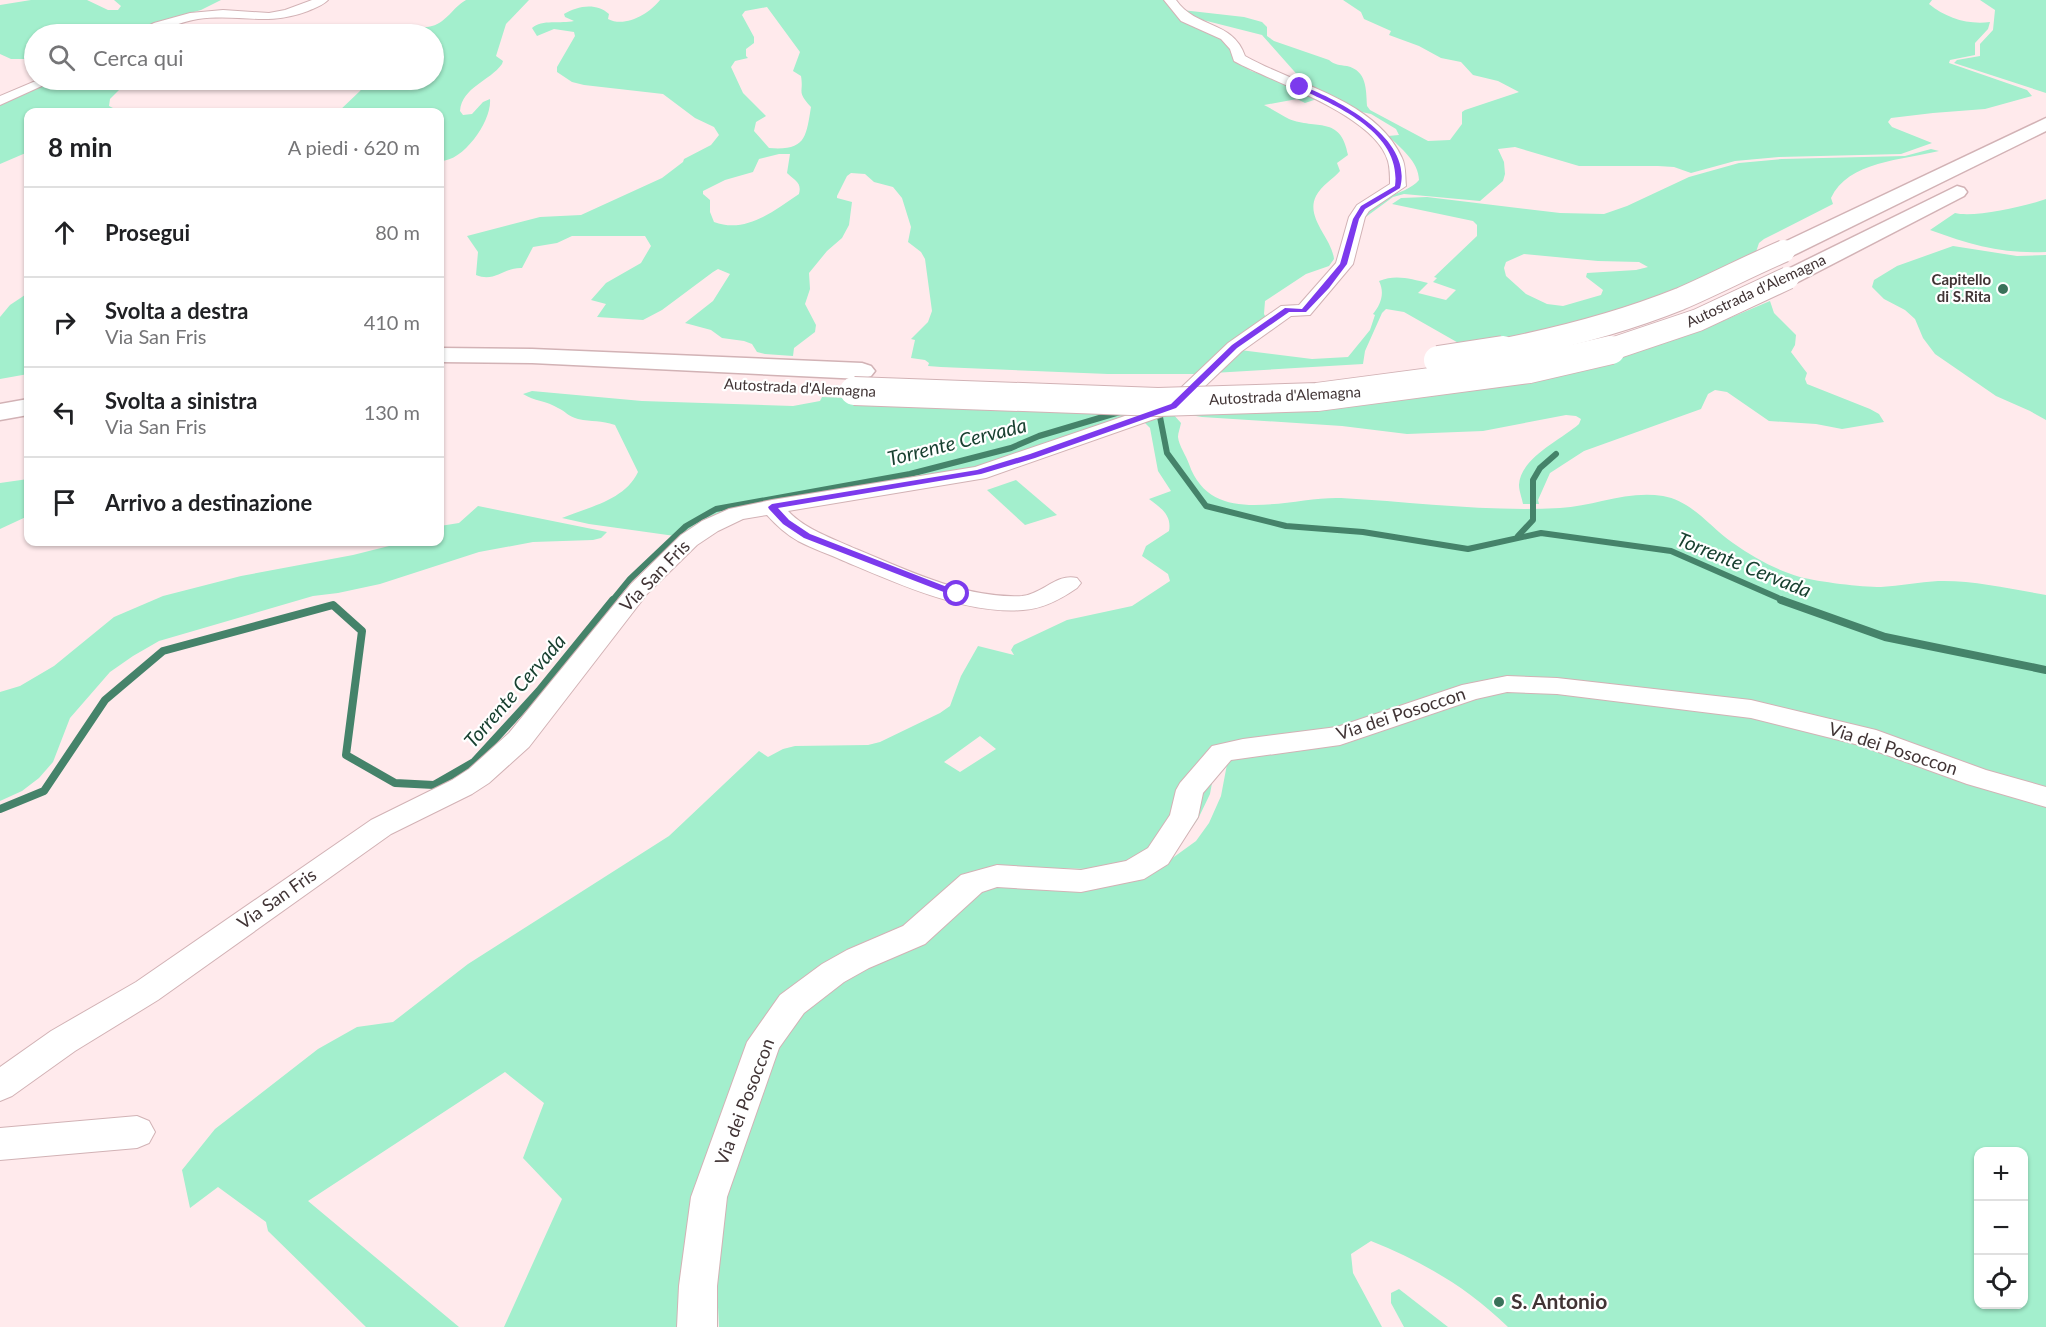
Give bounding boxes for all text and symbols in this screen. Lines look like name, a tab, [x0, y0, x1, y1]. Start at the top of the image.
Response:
search box	[24, 24, 444, 90]
icon: search	[45, 41, 78, 74]
text: Cerca qui	[93, 44, 184, 71]
route end	[1286, 73, 1312, 99]
text: 8 min	[48, 131, 112, 163]
text: A piedi · 620 m	[288, 135, 420, 159]
icon: ahead	[48, 216, 81, 249]
text: Prosegui	[105, 219, 190, 246]
text: 80 m	[375, 220, 420, 244]
street label: Autostrada d'Alemagna	[1683, 250, 1828, 330]
place label: Capitello di S.Rita	[1932, 270, 1991, 305]
marker: Capitello di S.Rita	[1996, 282, 2010, 296]
text: Svolta a destra	[105, 297, 248, 324]
icon: right	[48, 306, 81, 339]
text: 410 m	[364, 310, 420, 334]
text: Via San Fris	[105, 324, 207, 348]
street label: Autostrada d'Alemagna	[724, 374, 876, 400]
street label: Autostrada d'Alemagna	[1209, 382, 1361, 408]
text: Svolta a sinistra	[105, 387, 257, 414]
icon: left	[48, 396, 81, 429]
text: 130 m	[364, 400, 420, 424]
water label: Torrente Cervada	[885, 412, 1029, 470]
text: Via San Fris	[105, 414, 207, 438]
icon: arrive	[48, 486, 81, 519]
text: Arrivo a destinazione	[105, 489, 312, 516]
water label: Torrente Cervada	[1674, 526, 1815, 602]
street label: Via San Fris	[615, 535, 694, 616]
route start	[943, 580, 969, 606]
water label: Torrente Cervada	[458, 629, 570, 752]
street label: Via dei Posoccon	[1333, 682, 1468, 744]
street label: Via dei Posoccon	[1826, 717, 1961, 779]
street label: Via San Fris	[233, 863, 320, 933]
street label: Via dei Posoccon	[710, 1035, 778, 1168]
map controls	[1974, 1147, 2028, 1309]
button: +	[1974, 1147, 2028, 1201]
button: −	[1974, 1201, 2028, 1255]
button: locate	[1974, 1255, 2028, 1309]
place label: S. Antonio	[1511, 1288, 1607, 1313]
marker: S. Antonio	[1492, 1295, 1506, 1309]

